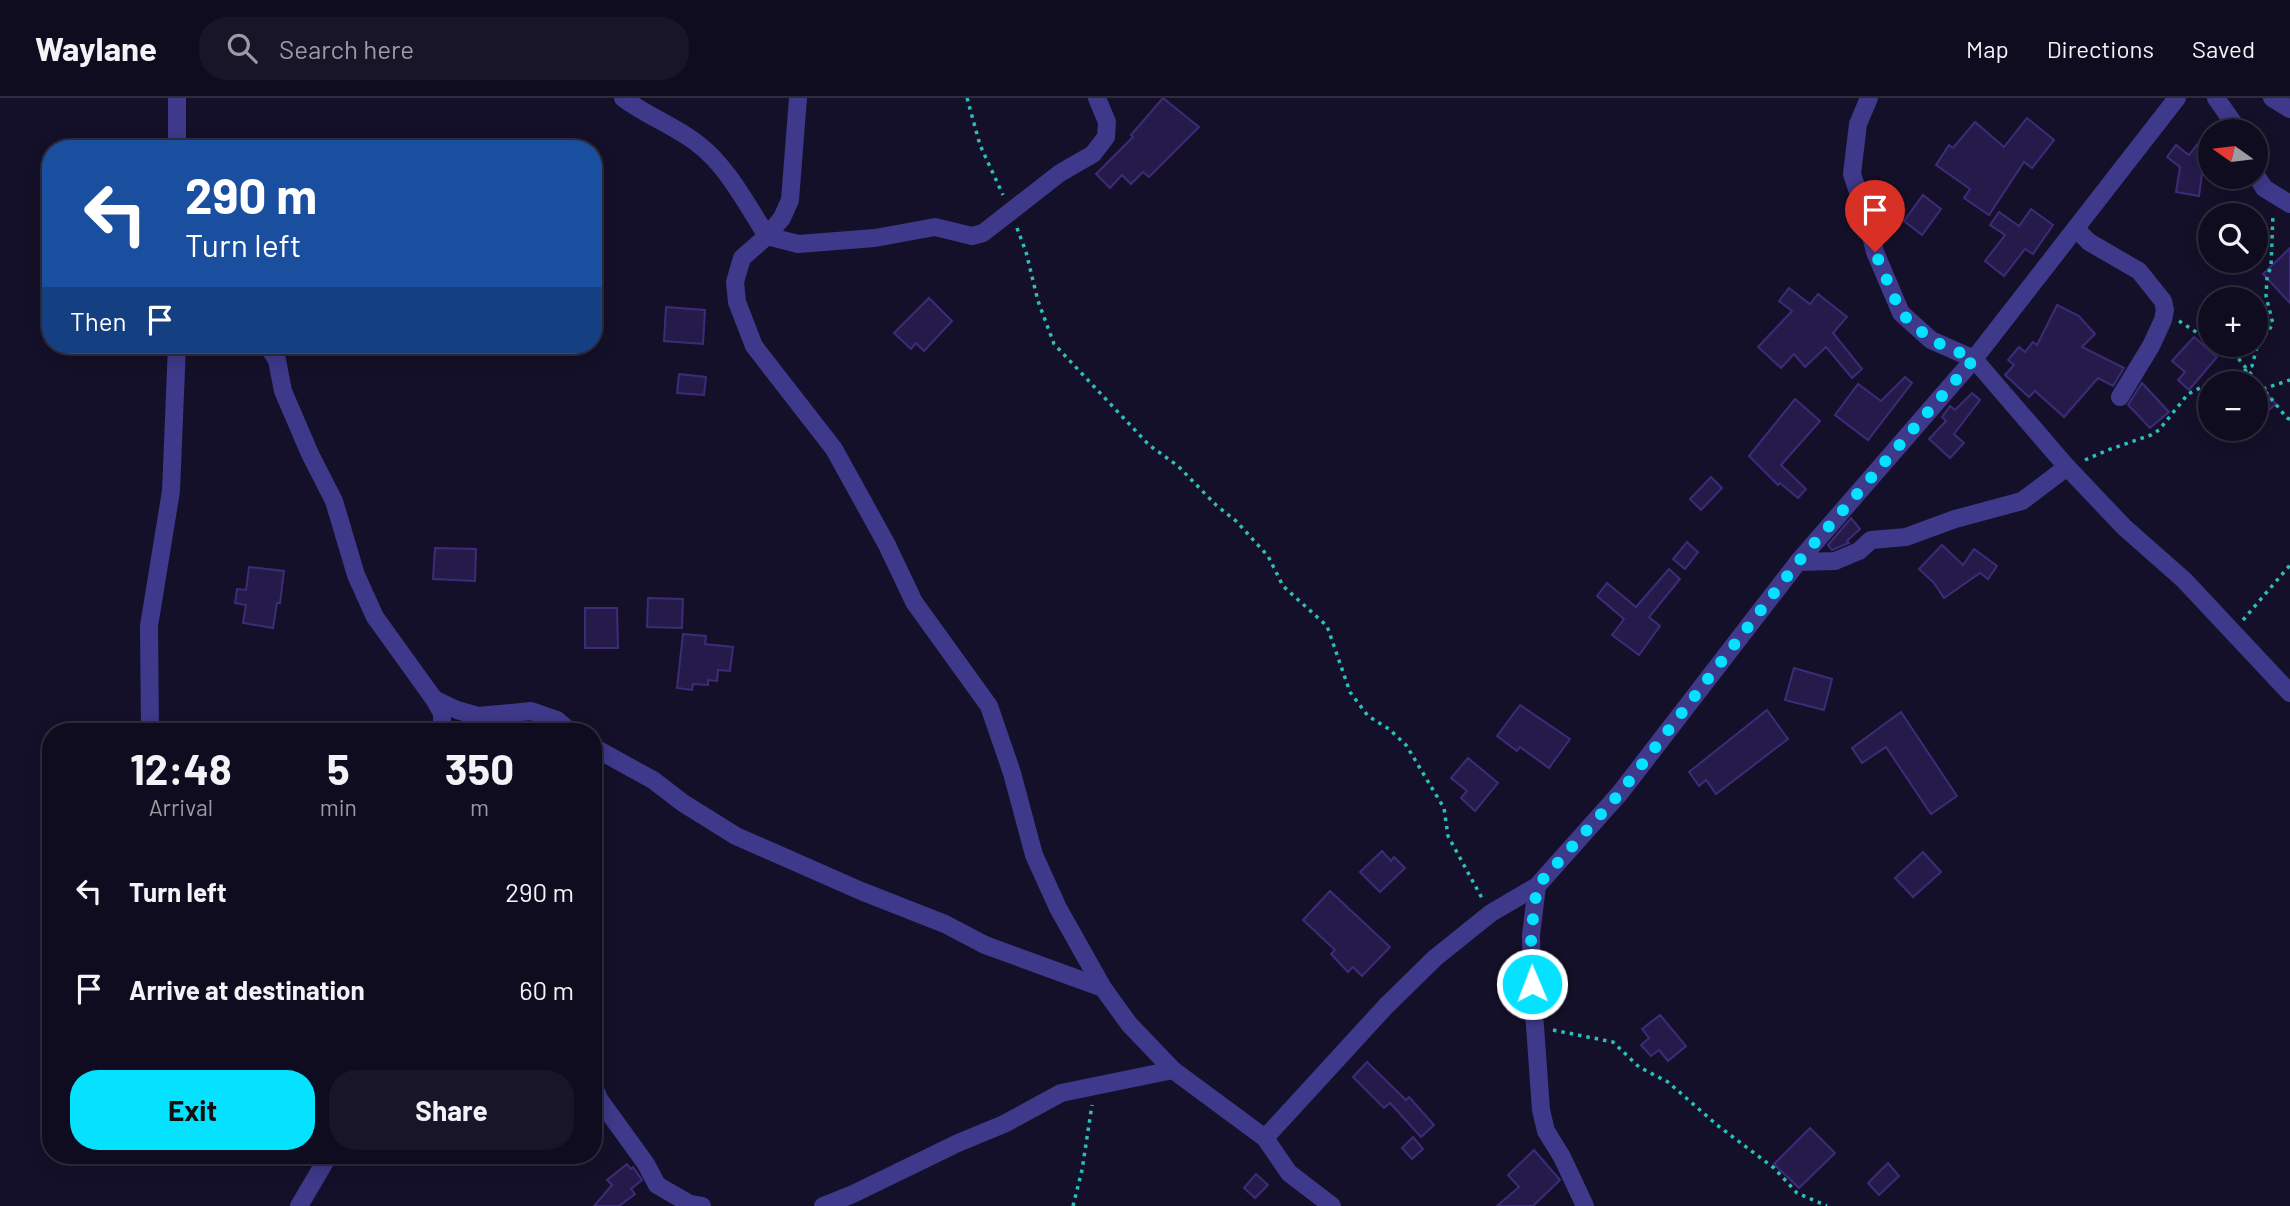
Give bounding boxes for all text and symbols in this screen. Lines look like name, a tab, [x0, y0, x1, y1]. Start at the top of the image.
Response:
search box	[199, 17, 689, 80]
text: Waylane	[35, 28, 157, 68]
icon: search	[223, 29, 261, 67]
text: Search here	[279, 33, 414, 64]
text: Map	[1966, 34, 2009, 63]
text: Directions	[2047, 34, 2154, 63]
text: Saved	[2192, 34, 2255, 63]
north arrow	[2198, 119, 2268, 189]
map controls	[2198, 119, 2268, 441]
text: 290 m	[185, 165, 317, 224]
icon: left	[70, 168, 161, 259]
pin	[1845, 180, 1905, 252]
icon: arrive	[1856, 191, 1894, 229]
button: search	[2198, 203, 2268, 273]
text: Turn left	[185, 225, 302, 263]
button: +	[2198, 287, 2268, 357]
icon: arrive	[141, 301, 179, 339]
text: Then	[70, 305, 127, 336]
button: −	[2198, 371, 2268, 441]
text: 12:48	[130, 743, 232, 793]
text: 5	[327, 743, 350, 793]
text: 350	[445, 743, 514, 793]
text: Arrival	[149, 793, 213, 821]
text: min	[320, 793, 357, 821]
text: m	[470, 793, 489, 821]
icon: left	[70, 872, 108, 910]
text: Turn left	[129, 876, 227, 907]
text: 290 m	[505, 876, 574, 907]
position arrow	[1495, 947, 1569, 1021]
icon: arrive	[70, 970, 108, 1008]
text: Arrive at destination	[129, 974, 365, 1005]
text: 60 m	[519, 974, 574, 1005]
button: Exit	[70, 1070, 315, 1150]
button: Share	[329, 1070, 574, 1150]

